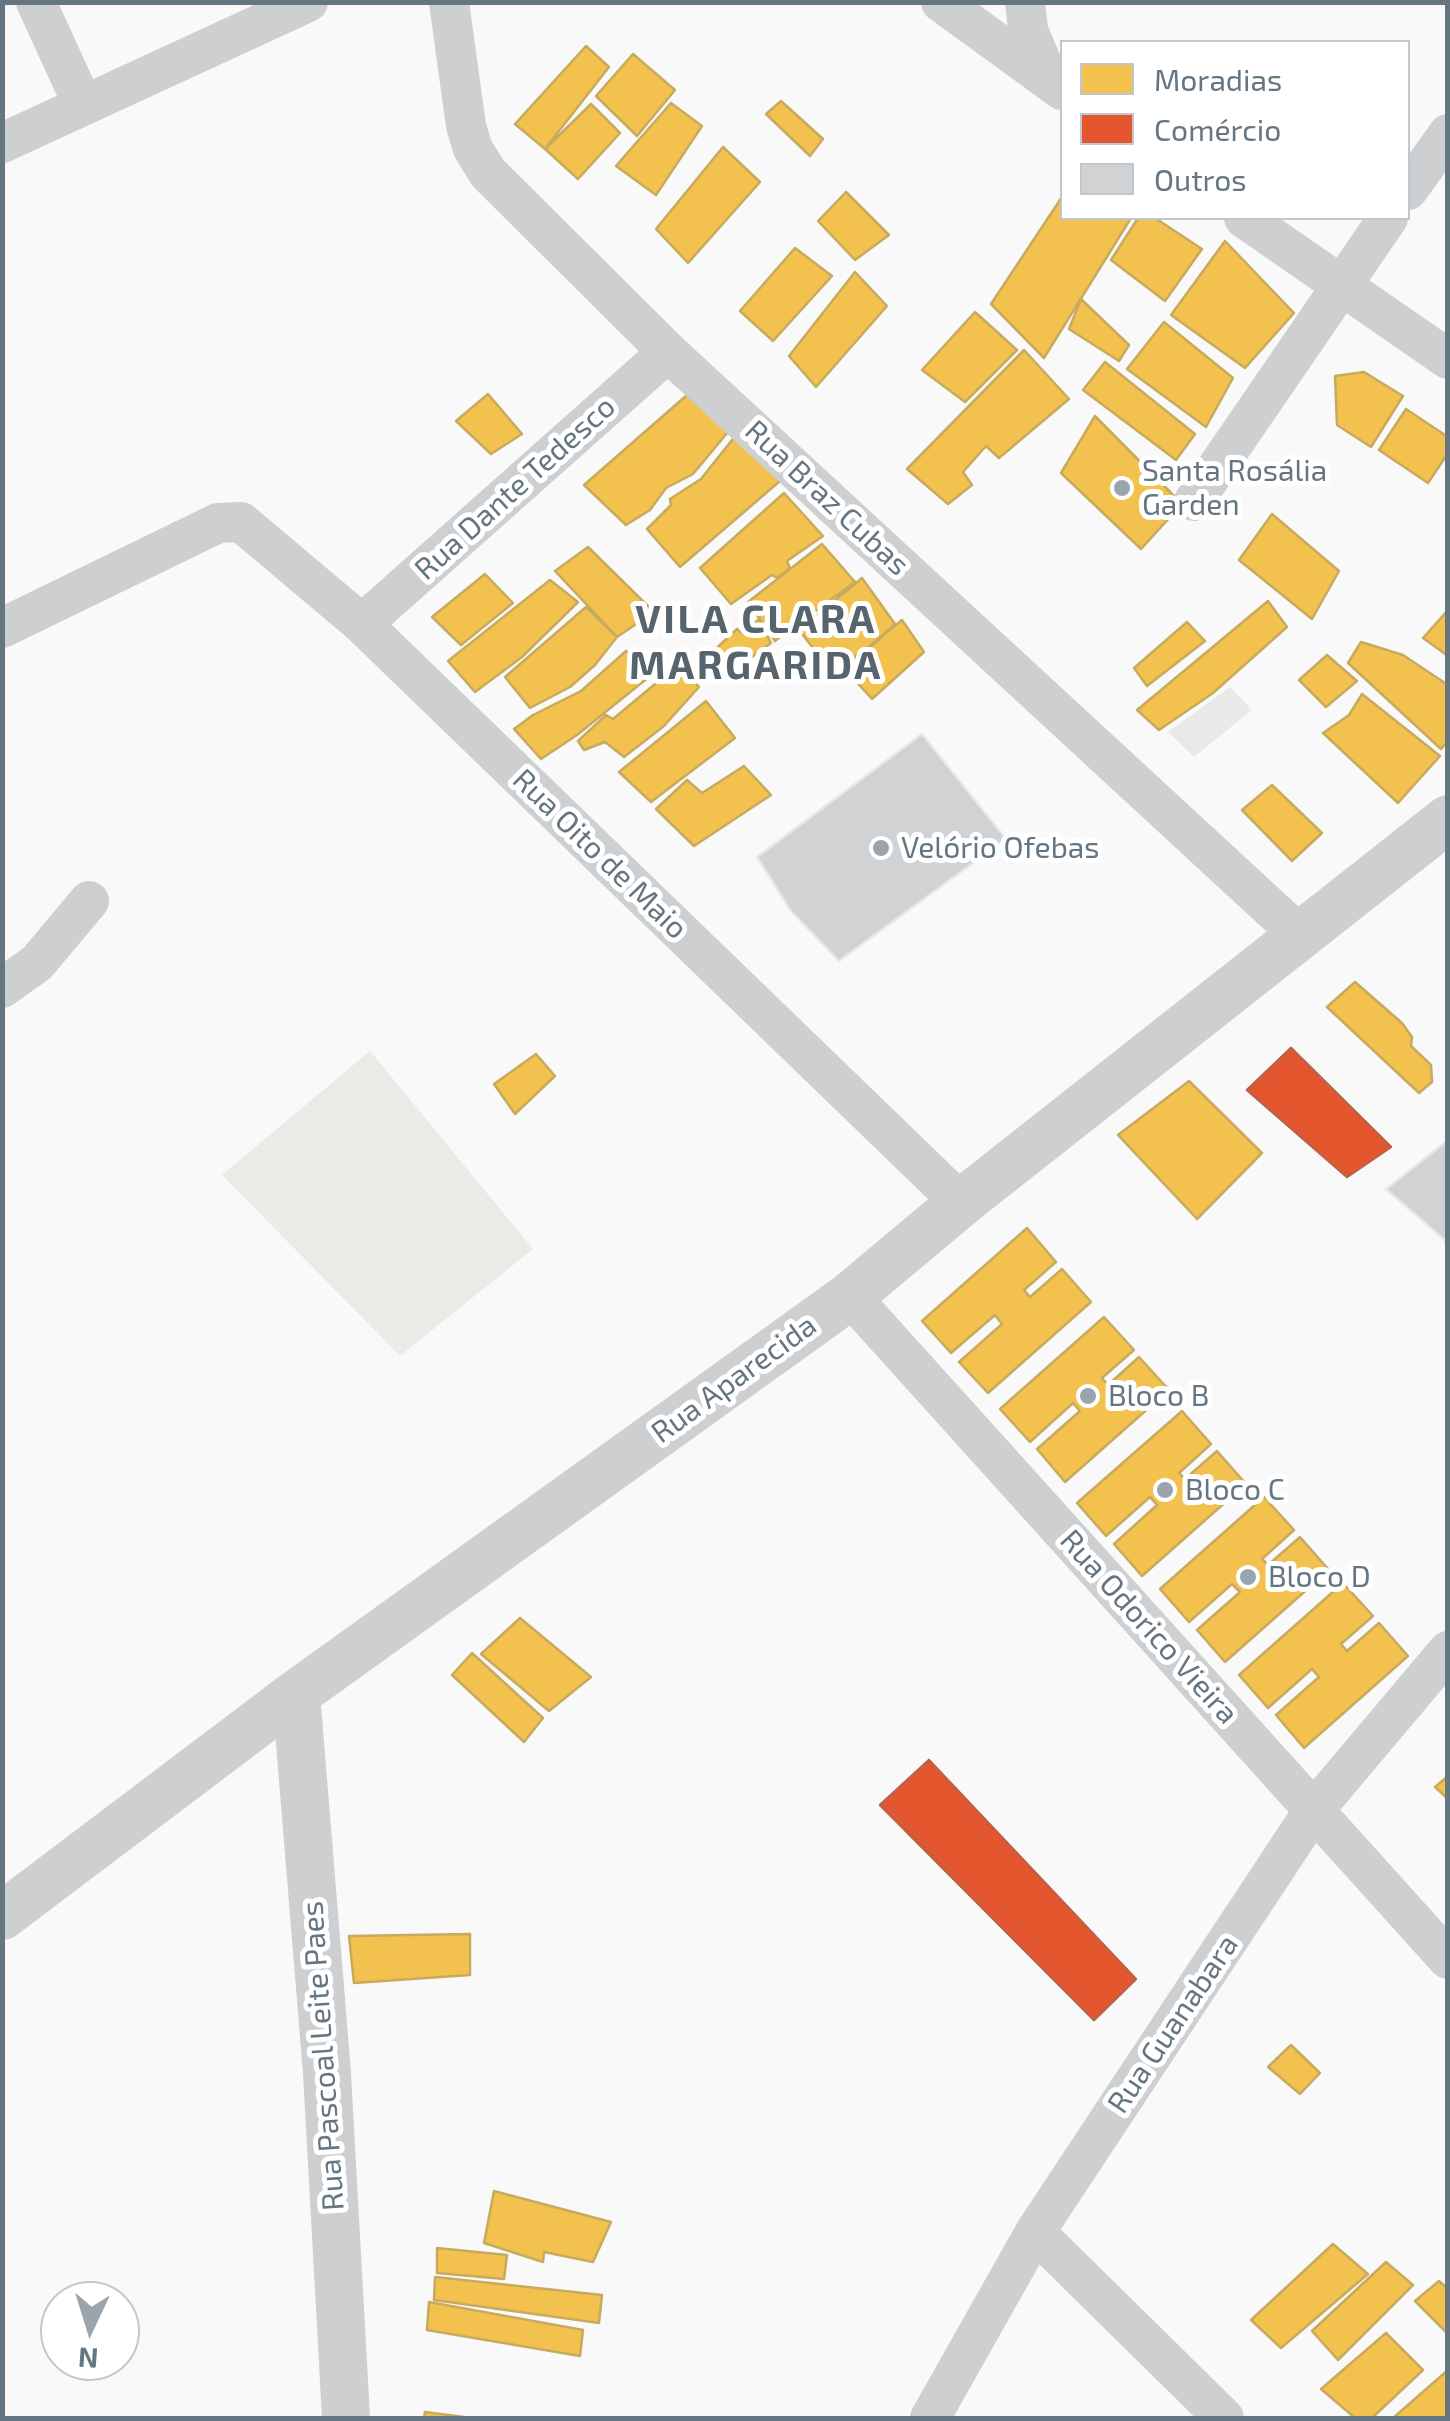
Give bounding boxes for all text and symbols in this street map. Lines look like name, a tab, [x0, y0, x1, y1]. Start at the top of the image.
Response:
legend	[1060, 40, 1410, 220]
text: Moradias	[1154, 61, 1282, 97]
text: Comércio	[1154, 111, 1281, 147]
text: Outros	[1154, 161, 1247, 197]
street label: Rua Dante Tedesco	[407, 389, 623, 587]
street label: Rua Braz Cubas	[738, 413, 916, 583]
place label: Santa Rosália Garden	[1142, 453, 1327, 524]
marker: Santa Rosália Garden	[1111, 477, 1133, 499]
district label: VILA CLARA MARGARIDA	[629, 596, 883, 690]
street label: Rua Oito de Maio	[505, 762, 695, 946]
place label: Velório Ofebas	[901, 830, 1100, 866]
marker: Velório Ofebas	[870, 837, 892, 859]
street label: Rua Aparecida	[645, 1307, 823, 1451]
place label: Bloco B	[1108, 1378, 1209, 1414]
marker: Bloco B	[1077, 1385, 1099, 1407]
place label: Bloco C	[1185, 1472, 1285, 1508]
marker: Bloco C	[1154, 1479, 1176, 1501]
street label: Rua Odorico Vieira	[1052, 1523, 1246, 1731]
place label: Bloco D	[1268, 1559, 1371, 1595]
marker: Bloco D	[1237, 1566, 1259, 1588]
street label: Rua Pascoal Leite Paes	[294, 1900, 352, 2212]
street label: Rua Guanabara	[1100, 1928, 1246, 2120]
north arrow	[40, 2281, 140, 2381]
text: N	[77, 2341, 99, 2377]

